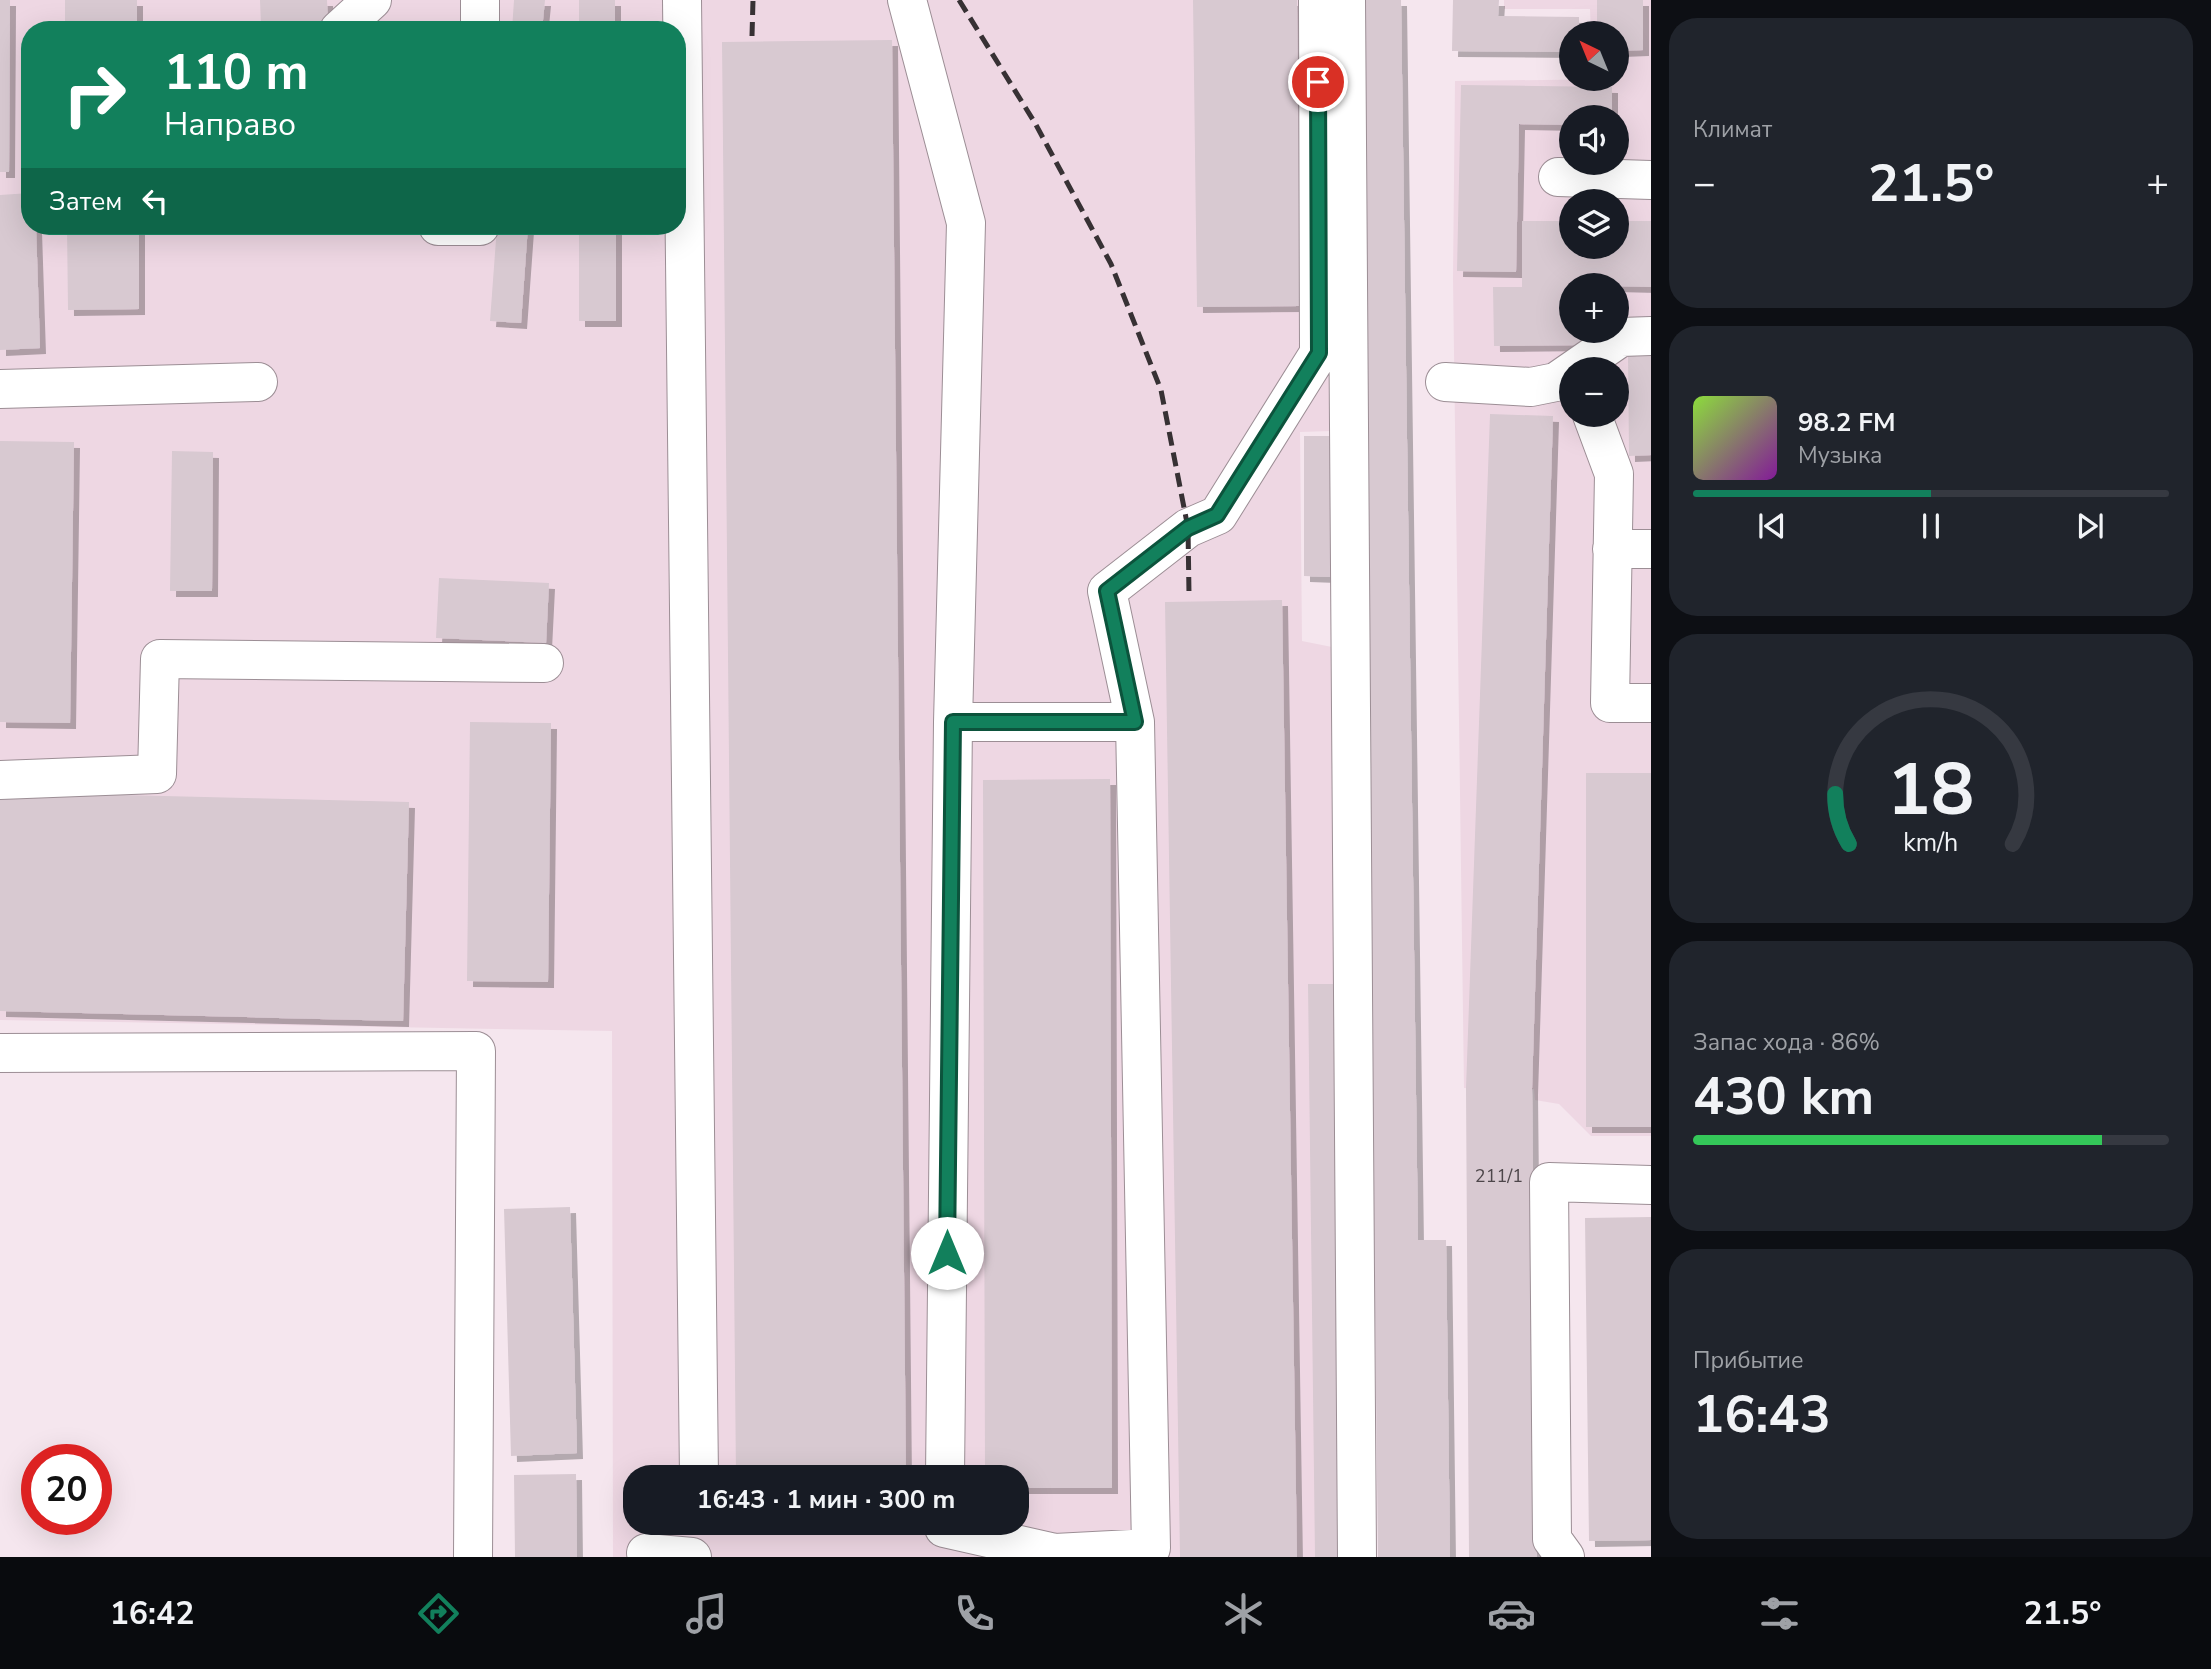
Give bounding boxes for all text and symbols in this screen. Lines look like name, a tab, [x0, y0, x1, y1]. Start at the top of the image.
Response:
north arrow	[1559, 21, 1629, 91]
map controls	[1559, 21, 1629, 427]
text: 110 m	[164, 39, 308, 106]
icon: right	[49, 49, 140, 140]
pin	[1288, 52, 1348, 112]
icon: arrive	[1299, 63, 1337, 101]
text: Направо	[164, 103, 296, 146]
button: sound	[1559, 105, 1629, 175]
text: Климат	[1693, 114, 1772, 145]
text: 21.5°	[1868, 148, 1994, 219]
text: −	[1693, 158, 1716, 209]
text: +	[2146, 158, 2169, 209]
icon: left	[136, 182, 174, 220]
text: Затем	[49, 184, 122, 219]
button: layers	[1559, 189, 1629, 259]
button: +	[1559, 273, 1629, 343]
button: −	[1559, 357, 1629, 427]
text: 98.2 FM	[1798, 405, 1895, 440]
text: Музыка	[1798, 440, 1882, 471]
icon: previous	[1753, 507, 1791, 545]
icon: pause	[1912, 507, 1950, 545]
icon: next	[2071, 507, 2109, 545]
text: 18	[1887, 741, 1975, 841]
text: km/h	[1903, 826, 1959, 860]
text: Запас хода · 86%	[1693, 1027, 1880, 1058]
text: 430 km	[1693, 1061, 1874, 1132]
house number: 211/1	[1475, 1164, 1523, 1188]
position arrow	[910, 1216, 984, 1290]
text: Прибытие	[1693, 1345, 1803, 1376]
text: 16:43	[1693, 1379, 1831, 1450]
speed limit sign: 20	[21, 1444, 112, 1535]
text: 16:43 · 1 мин · 300 m	[697, 1482, 955, 1517]
icon: directions	[414, 1589, 463, 1638]
icon: music	[682, 1589, 731, 1638]
icon: phone	[950, 1589, 999, 1638]
icon: climate	[1219, 1589, 1268, 1638]
icon: car	[1487, 1589, 1536, 1638]
icon: filters	[1755, 1589, 1804, 1638]
text: 16:42	[110, 1592, 194, 1635]
text: 21.5°	[2024, 1592, 2101, 1635]

